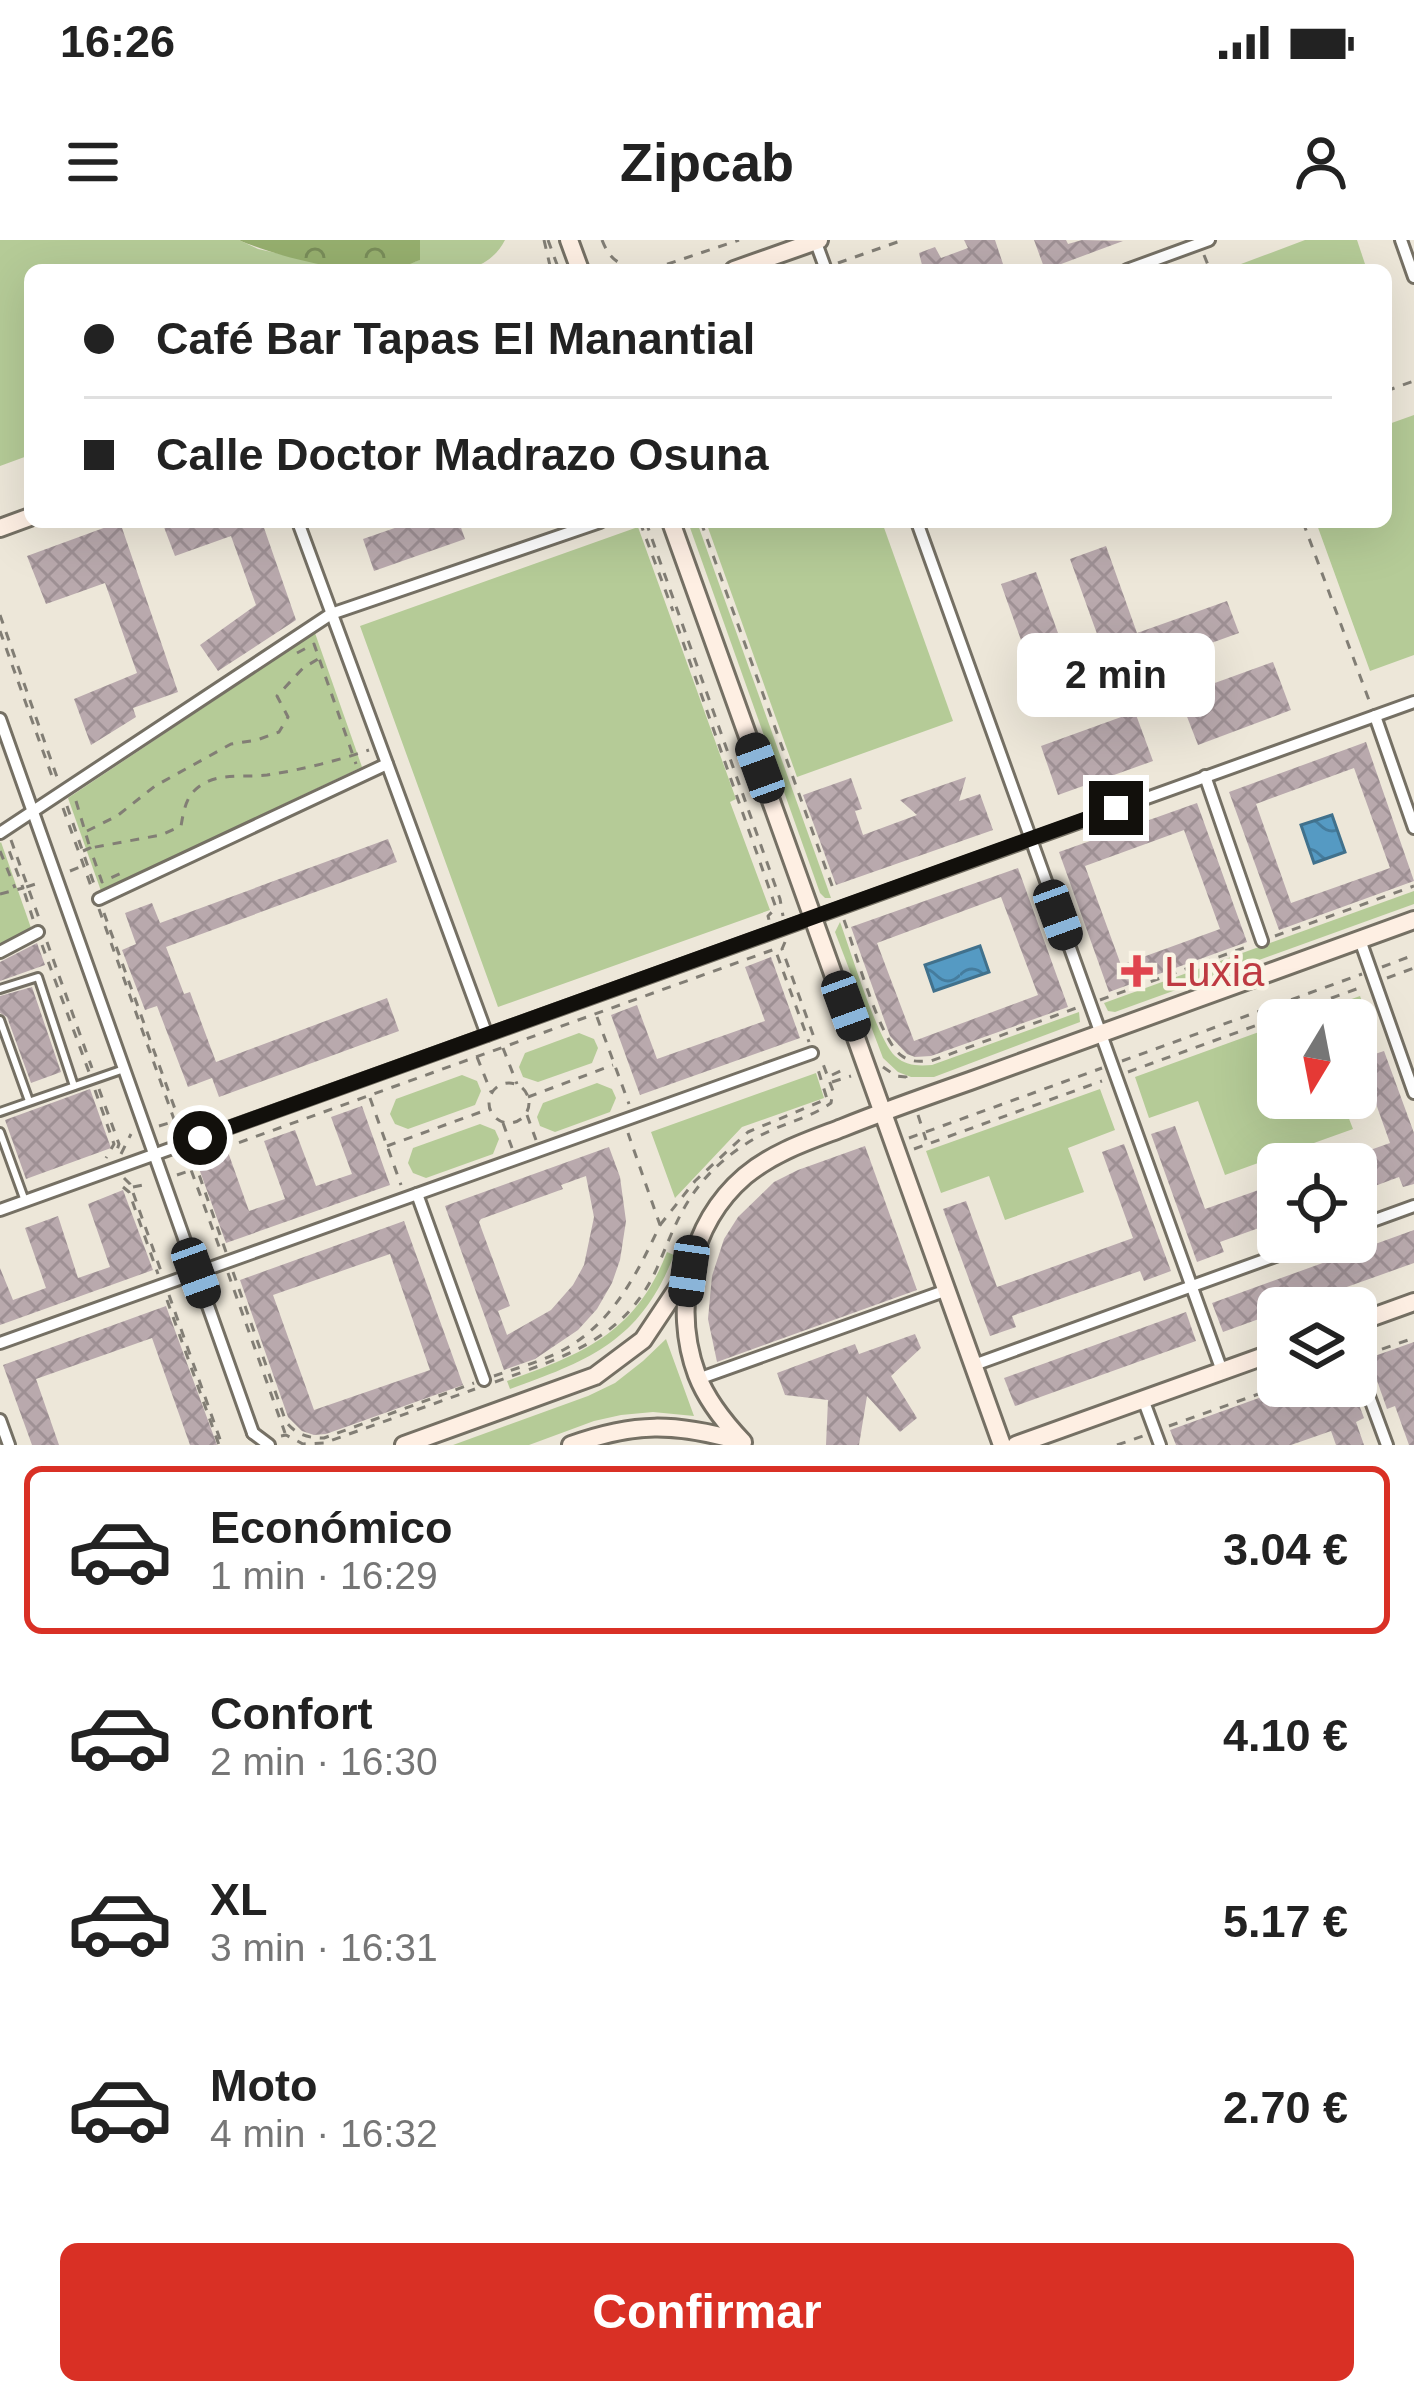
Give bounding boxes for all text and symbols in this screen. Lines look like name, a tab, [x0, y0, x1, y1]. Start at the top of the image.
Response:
text: 16:26	[60, 16, 175, 67]
icon: menu	[60, 129, 126, 195]
icon: person	[1288, 129, 1354, 195]
text: Zipcab	[620, 132, 794, 192]
text: Café Bar Tapas El Manantial	[156, 313, 755, 364]
text: Calle Doctor Madrazo Osuna	[156, 429, 769, 480]
callout: 2 min	[1017, 634, 1215, 718]
text: 2 min	[1065, 653, 1167, 696]
car	[731, 728, 789, 808]
route end	[1089, 781, 1143, 835]
car	[1029, 875, 1087, 955]
place label: Luxia	[1164, 948, 1265, 995]
marker: Luxia	[1121, 955, 1153, 987]
car	[817, 966, 875, 1046]
north arrow	[1257, 999, 1377, 1119]
map controls	[1257, 999, 1377, 1407]
route start	[173, 1111, 227, 1165]
button: locate	[1257, 1143, 1377, 1263]
car	[167, 1233, 225, 1313]
car	[666, 1233, 712, 1309]
button: layers	[1257, 1287, 1377, 1407]
icon: car	[66, 1496, 174, 1604]
text: Económico	[210, 1502, 453, 1553]
text: 3.04 €	[1223, 1524, 1348, 1575]
text: 1 min · 16:29	[210, 1554, 438, 1597]
icon: car	[66, 1682, 174, 1790]
text: Confort	[210, 1688, 372, 1739]
text: 4.10 €	[1223, 1710, 1348, 1761]
text: 2 min · 16:30	[210, 1740, 438, 1783]
icon: car	[66, 1868, 174, 1976]
text: XL	[210, 1874, 268, 1925]
text: 5.17 €	[1223, 1896, 1348, 1947]
text: 3 min · 16:31	[210, 1926, 438, 1969]
icon: car	[66, 2054, 174, 2162]
text: Moto	[210, 2060, 317, 2111]
text: 2.70 €	[1223, 2082, 1348, 2133]
text: 4 min · 16:32	[210, 2112, 438, 2155]
button: Confirmar	[60, 2243, 1354, 2381]

